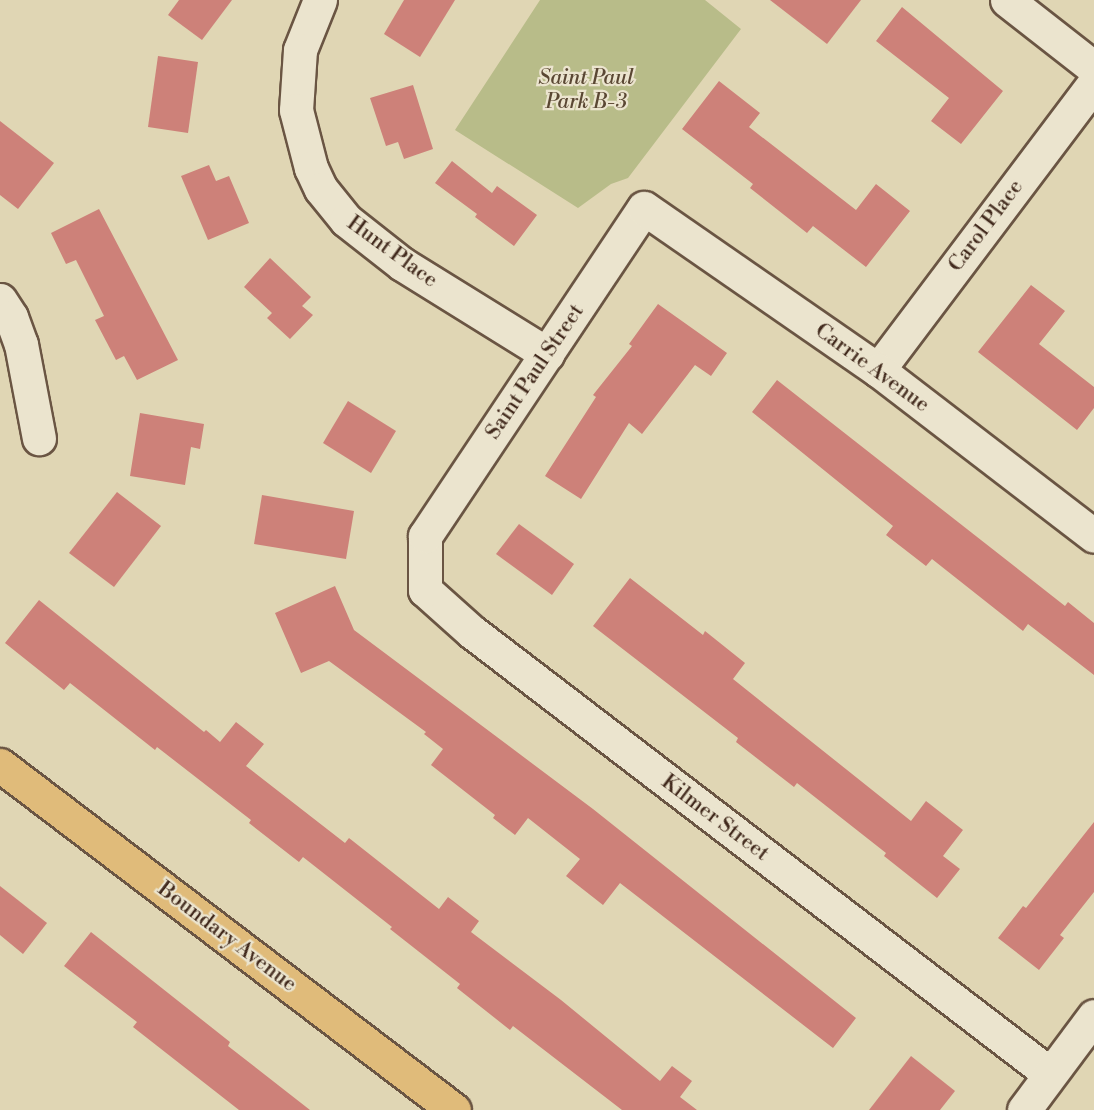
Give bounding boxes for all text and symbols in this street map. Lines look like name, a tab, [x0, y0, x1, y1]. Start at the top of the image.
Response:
park label: Saint Paul Park B-3	[538, 65, 634, 115]
street label: Carol Place	[943, 175, 1029, 277]
street label: Hunt Place	[342, 211, 442, 293]
street label: Saint Paul Street	[481, 300, 589, 444]
street label: Carrie Avenue	[810, 318, 934, 418]
street label: Kilmer Street	[656, 769, 774, 867]
street label: Boundary Avenue	[153, 877, 301, 997]

